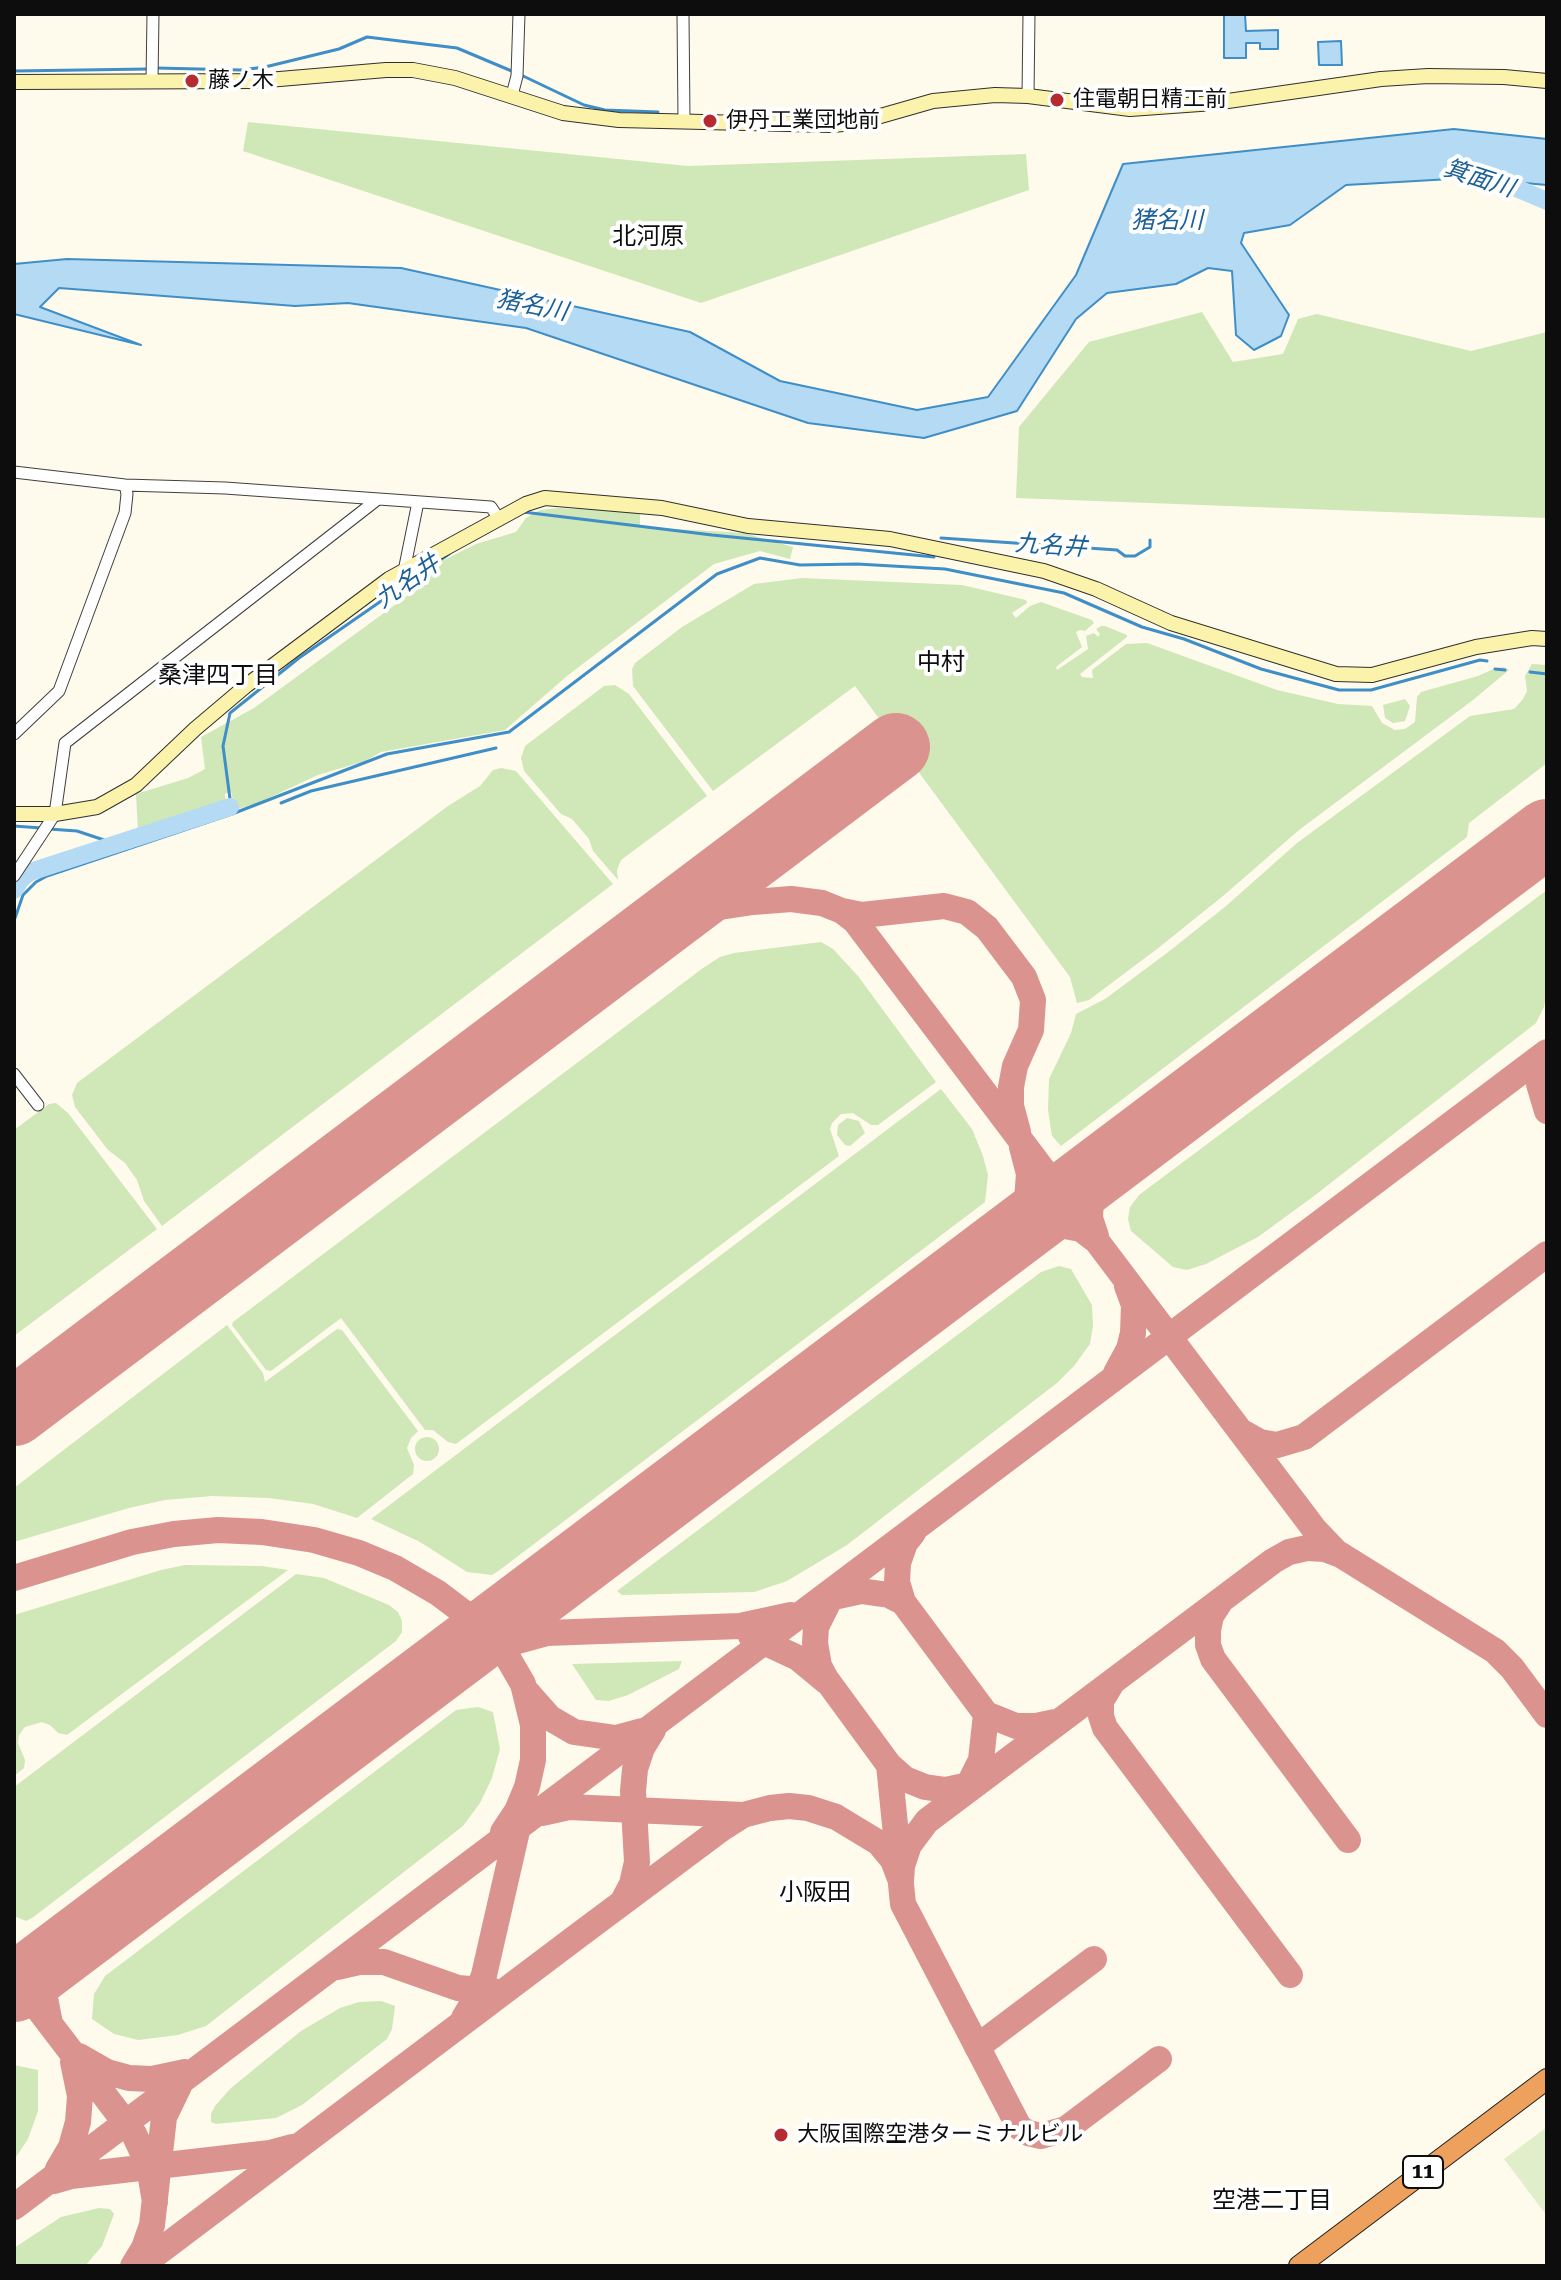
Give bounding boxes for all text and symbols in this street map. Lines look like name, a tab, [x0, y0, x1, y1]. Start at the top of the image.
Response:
place label: 藤ノ木	[208, 68, 274, 94]
marker: 藤ノ木	[183, 72, 201, 90]
place label: 住電朝日精工前	[1073, 87, 1227, 113]
marker: 住電朝日精工前	[1048, 91, 1066, 109]
place label: 伊丹工業団地前	[726, 108, 880, 134]
marker: 伊丹工業団地前	[701, 112, 719, 130]
water label: 箕面川	[1440, 154, 1518, 204]
water label: 猪名川	[1131, 207, 1203, 235]
district label: 北河原	[612, 223, 684, 251]
water label: 猪名川	[494, 285, 570, 327]
water label: 九名井	[1014, 529, 1088, 563]
water label: 九名井	[370, 550, 446, 614]
district label: 中村	[917, 649, 965, 677]
district label: 桑津四丁目	[158, 662, 278, 690]
district label: 小阪田	[779, 1879, 851, 1907]
place label: 大阪国際空港ターミナルビル	[797, 2122, 1083, 2148]
marker: 大阪国際空港ターミナルビル	[772, 2126, 790, 2144]
road number: 11	[1403, 2156, 1443, 2188]
district label: 空港二丁目	[1212, 2187, 1332, 2215]

